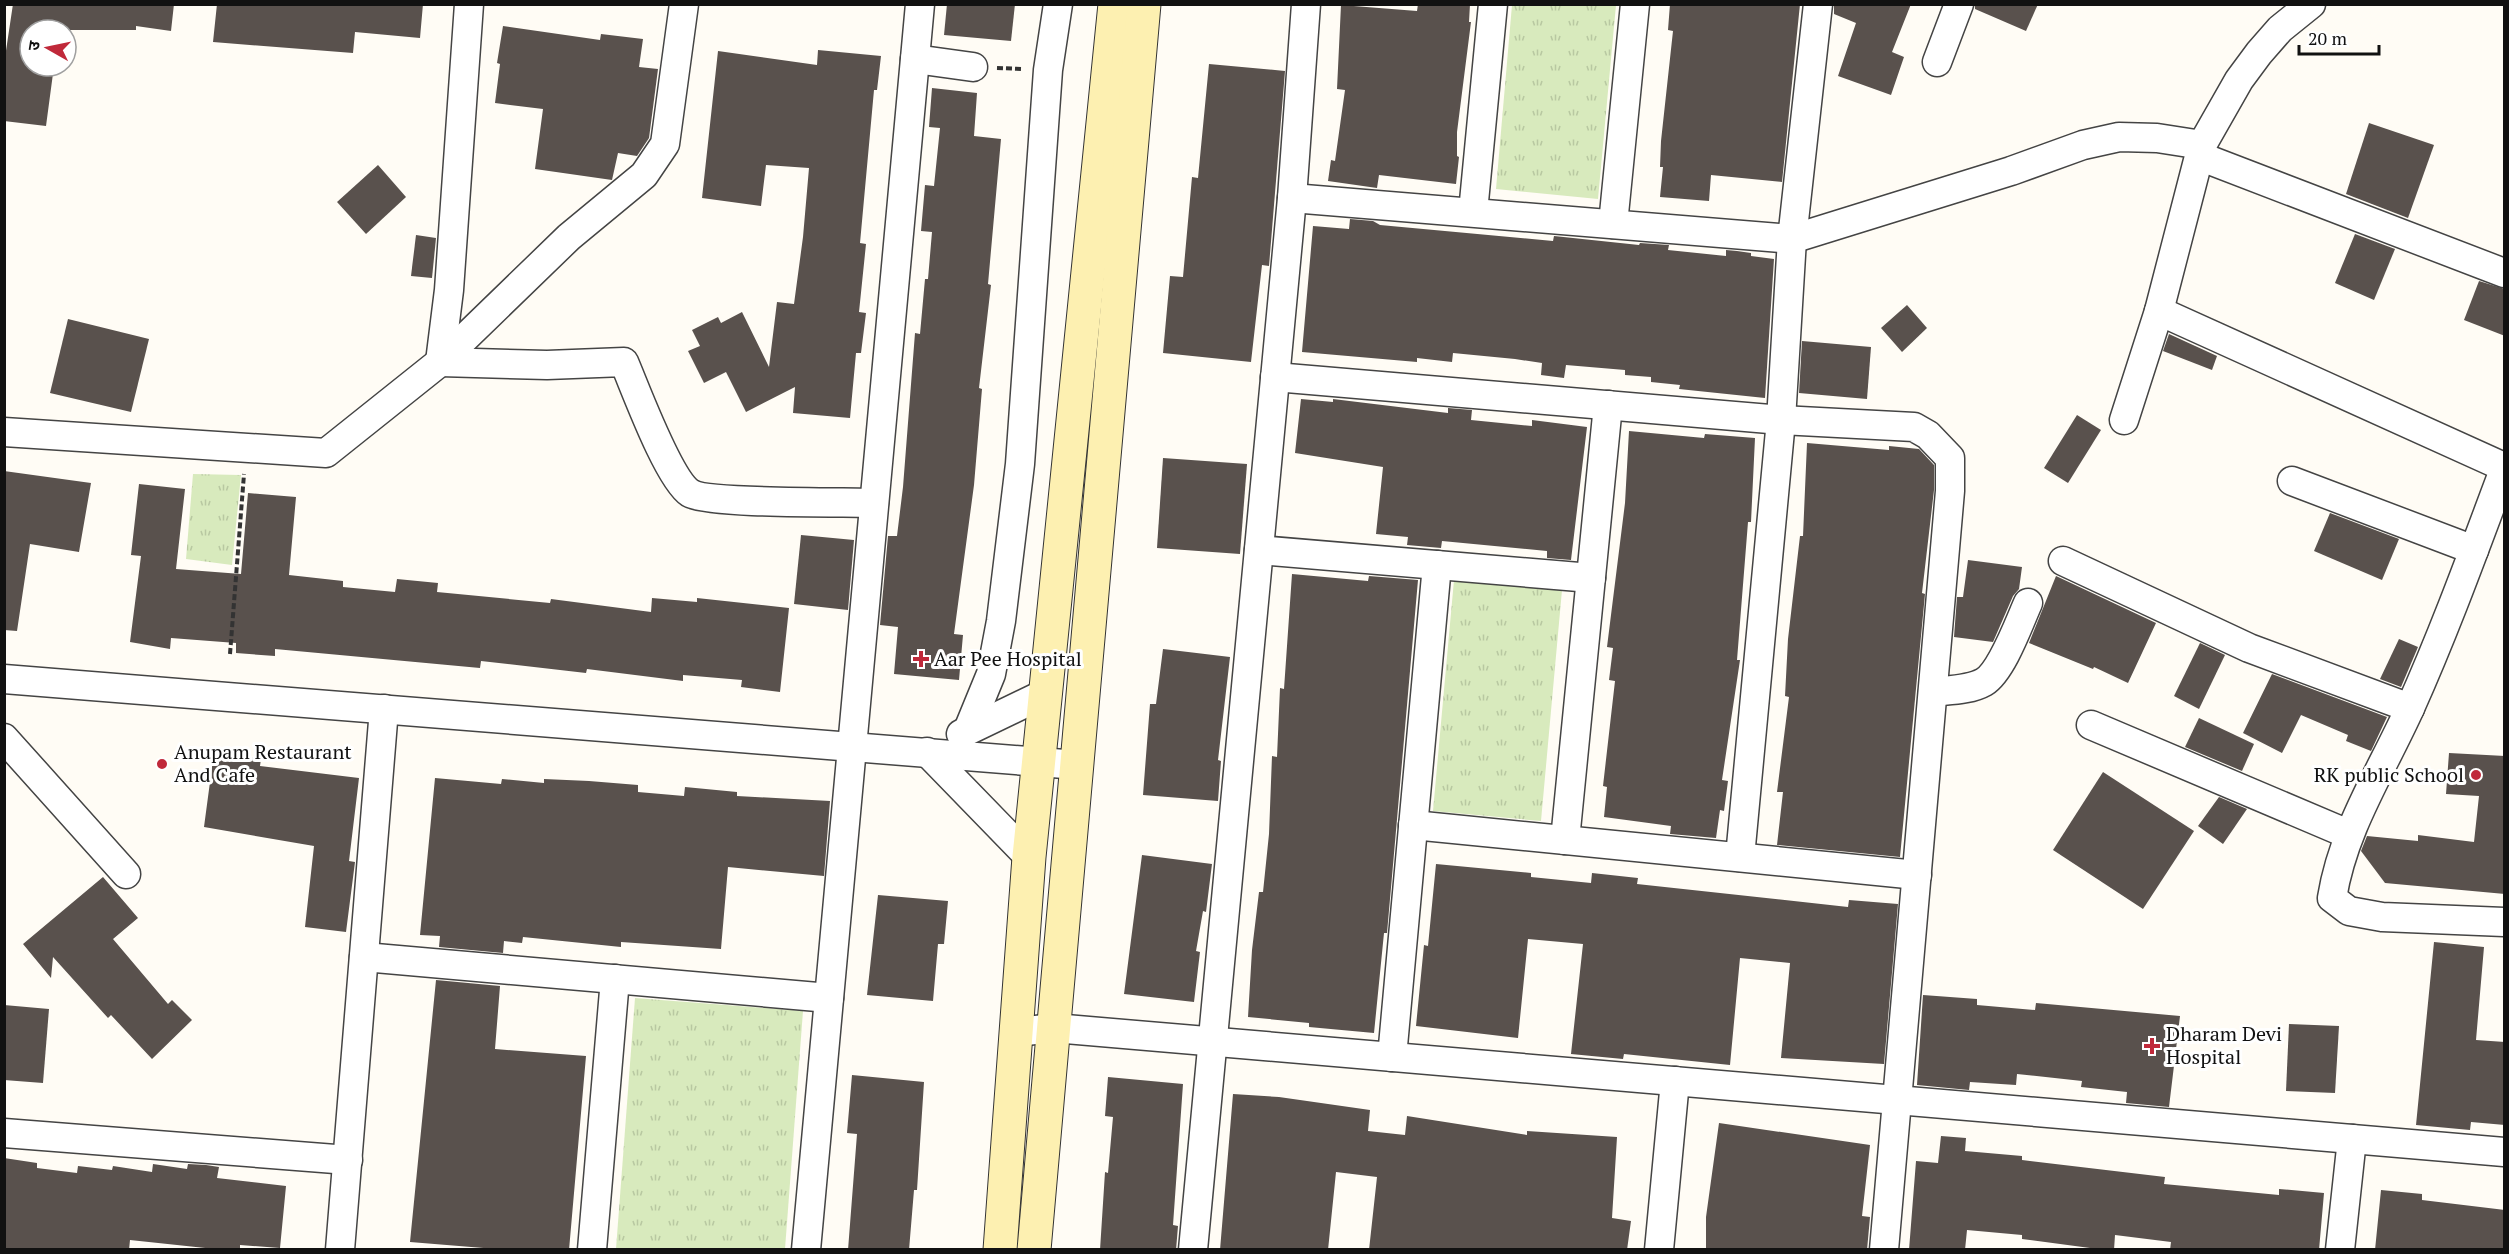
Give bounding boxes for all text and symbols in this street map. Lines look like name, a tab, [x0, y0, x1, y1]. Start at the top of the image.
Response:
north arrow	[18, 18, 78, 78]
scale bar	[2299, 18, 2378, 56]
text: 20 m	[2308, 26, 2348, 50]
text: उ	[22, 39, 45, 52]
place label: Aar Pee Hospital	[934, 645, 1082, 672]
marker: Aar Pee Hospital	[912, 650, 930, 668]
place label: Anupam Restaurant And Cafe	[174, 738, 352, 788]
marker: Anupam Restaurant And Cafe	[155, 757, 169, 771]
place label: RK public School	[2314, 761, 2464, 788]
marker: RK public School	[2469, 768, 2483, 782]
place label: Dharam Devi Hospital	[2166, 1020, 2282, 1070]
marker: Dharam Devi Hospital	[2143, 1037, 2161, 1055]

